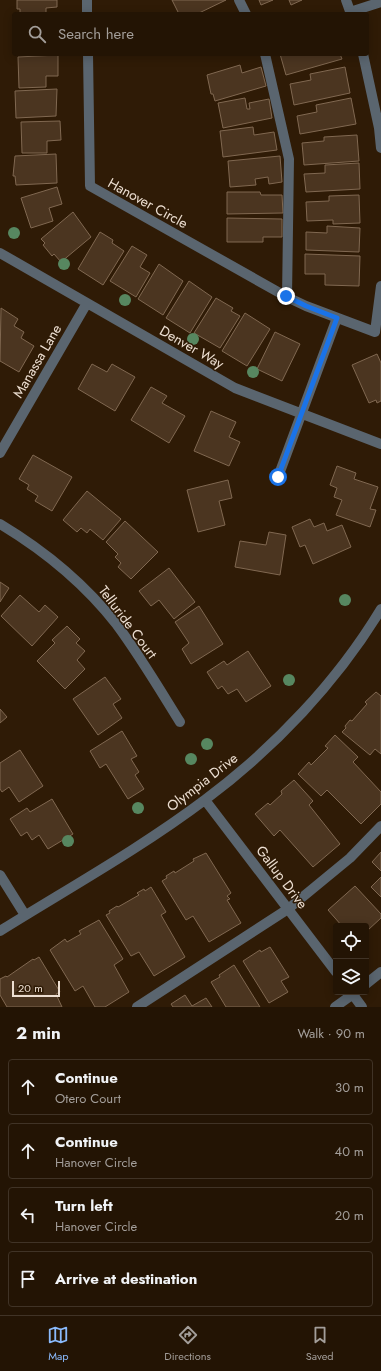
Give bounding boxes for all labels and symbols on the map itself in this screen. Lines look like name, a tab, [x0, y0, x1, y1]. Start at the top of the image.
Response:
street label: Hanover Circle	[104, 173, 192, 233]
route end	[277, 287, 295, 305]
street label: Manassa Lane	[8, 320, 66, 402]
street label: Denver Way	[156, 320, 229, 374]
route start	[269, 468, 287, 486]
street label: Telluride Court	[94, 581, 162, 663]
street label: Olympia Drive	[162, 748, 242, 816]
street label: Gallup Drive	[252, 841, 312, 913]
scale bar	[12, 979, 60, 998]

